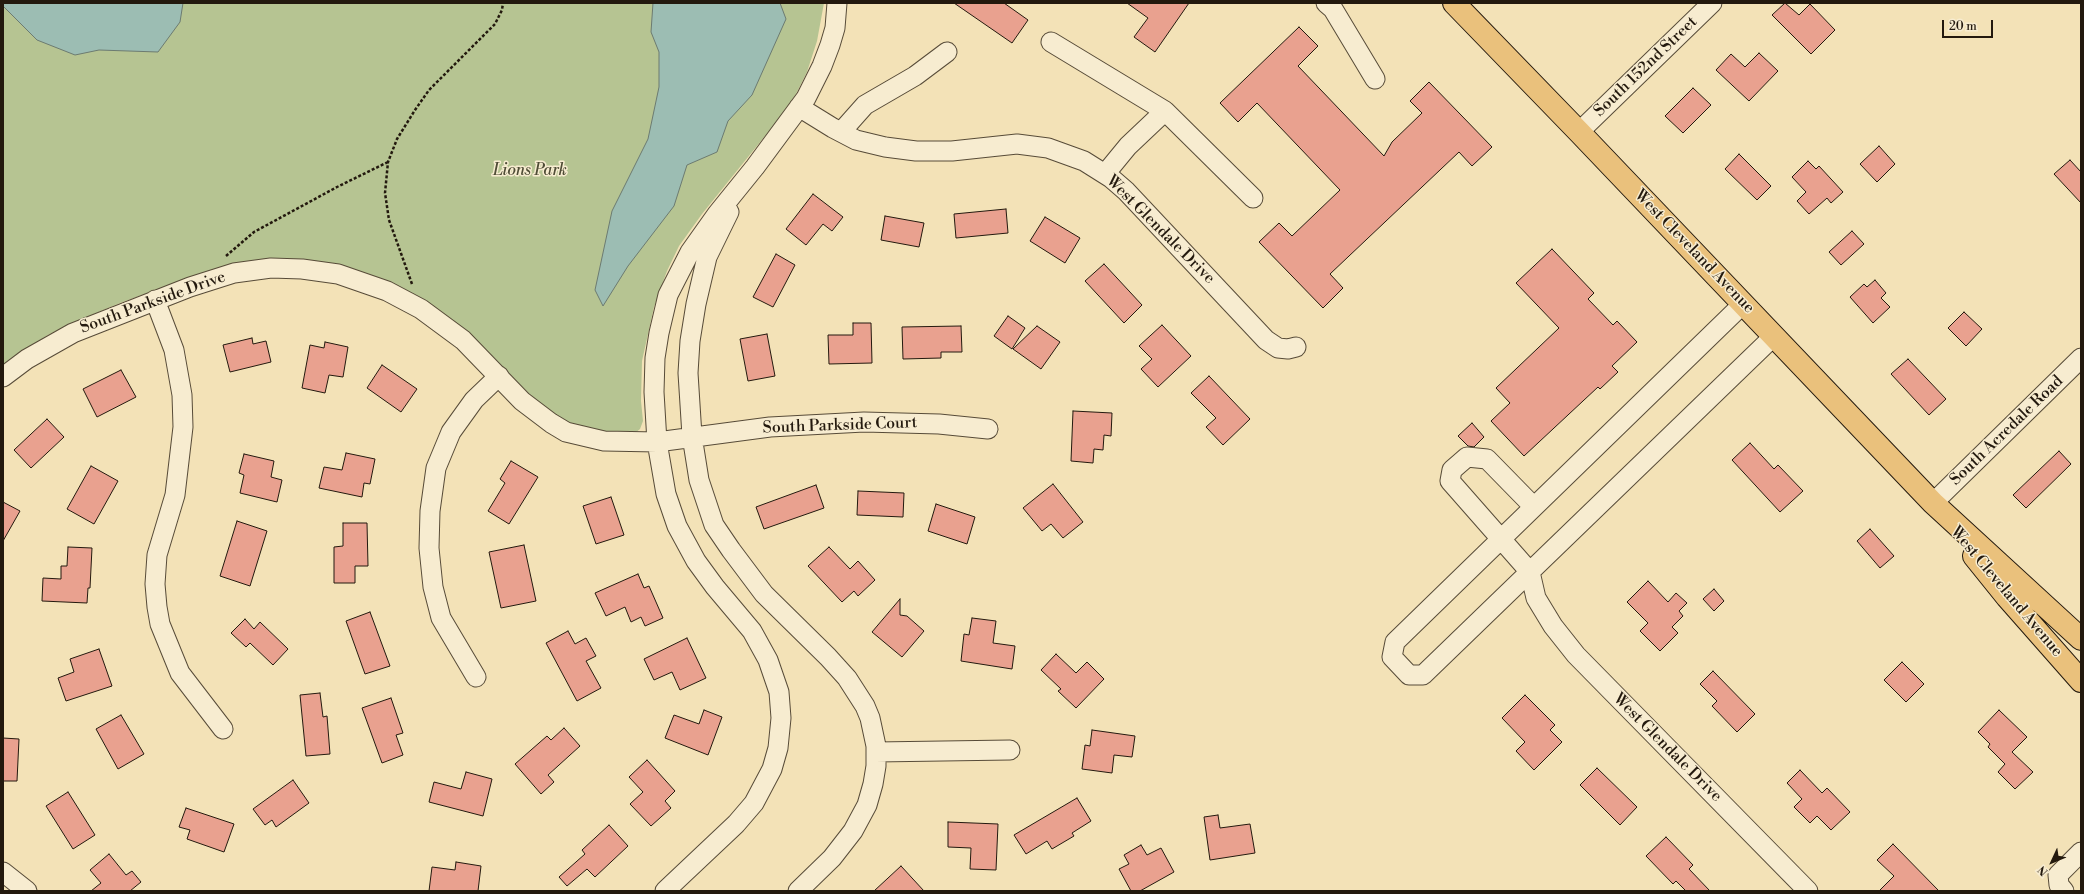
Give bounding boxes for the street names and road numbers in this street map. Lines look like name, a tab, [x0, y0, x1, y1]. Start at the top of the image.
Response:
street label: South 152nd Street	[1590, 13, 1702, 121]
street label: West Glendale Drive	[1102, 172, 1218, 288]
street label: West Cleveland Avenue	[1630, 186, 1758, 318]
street label: South Parkside Drive	[78, 268, 228, 338]
street label: South Acredale Road	[1946, 372, 2068, 490]
street label: South Parkside Court	[762, 414, 918, 438]
street label: West Cleveland Avenue	[1946, 523, 2066, 661]
street label: West Glendale Drive	[1609, 690, 1725, 806]

